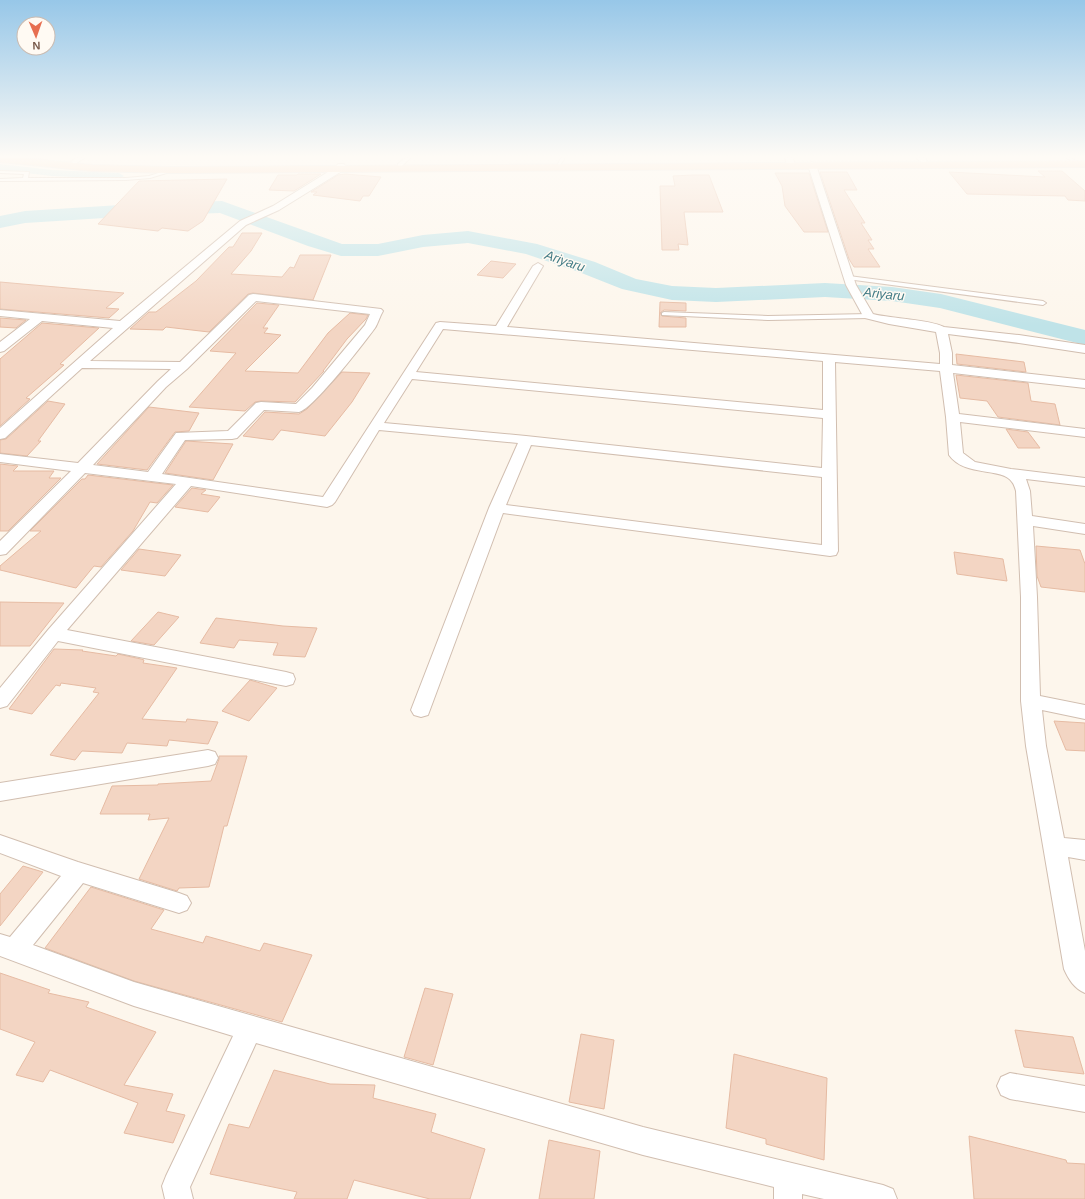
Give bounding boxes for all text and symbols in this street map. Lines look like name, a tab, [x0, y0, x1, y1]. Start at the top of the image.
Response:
north arrow	[16, 16, 56, 56]
text: N	[32, 40, 41, 52]
water label: Ariyaru	[542, 247, 587, 275]
water label: Ariyaru	[862, 284, 905, 304]

